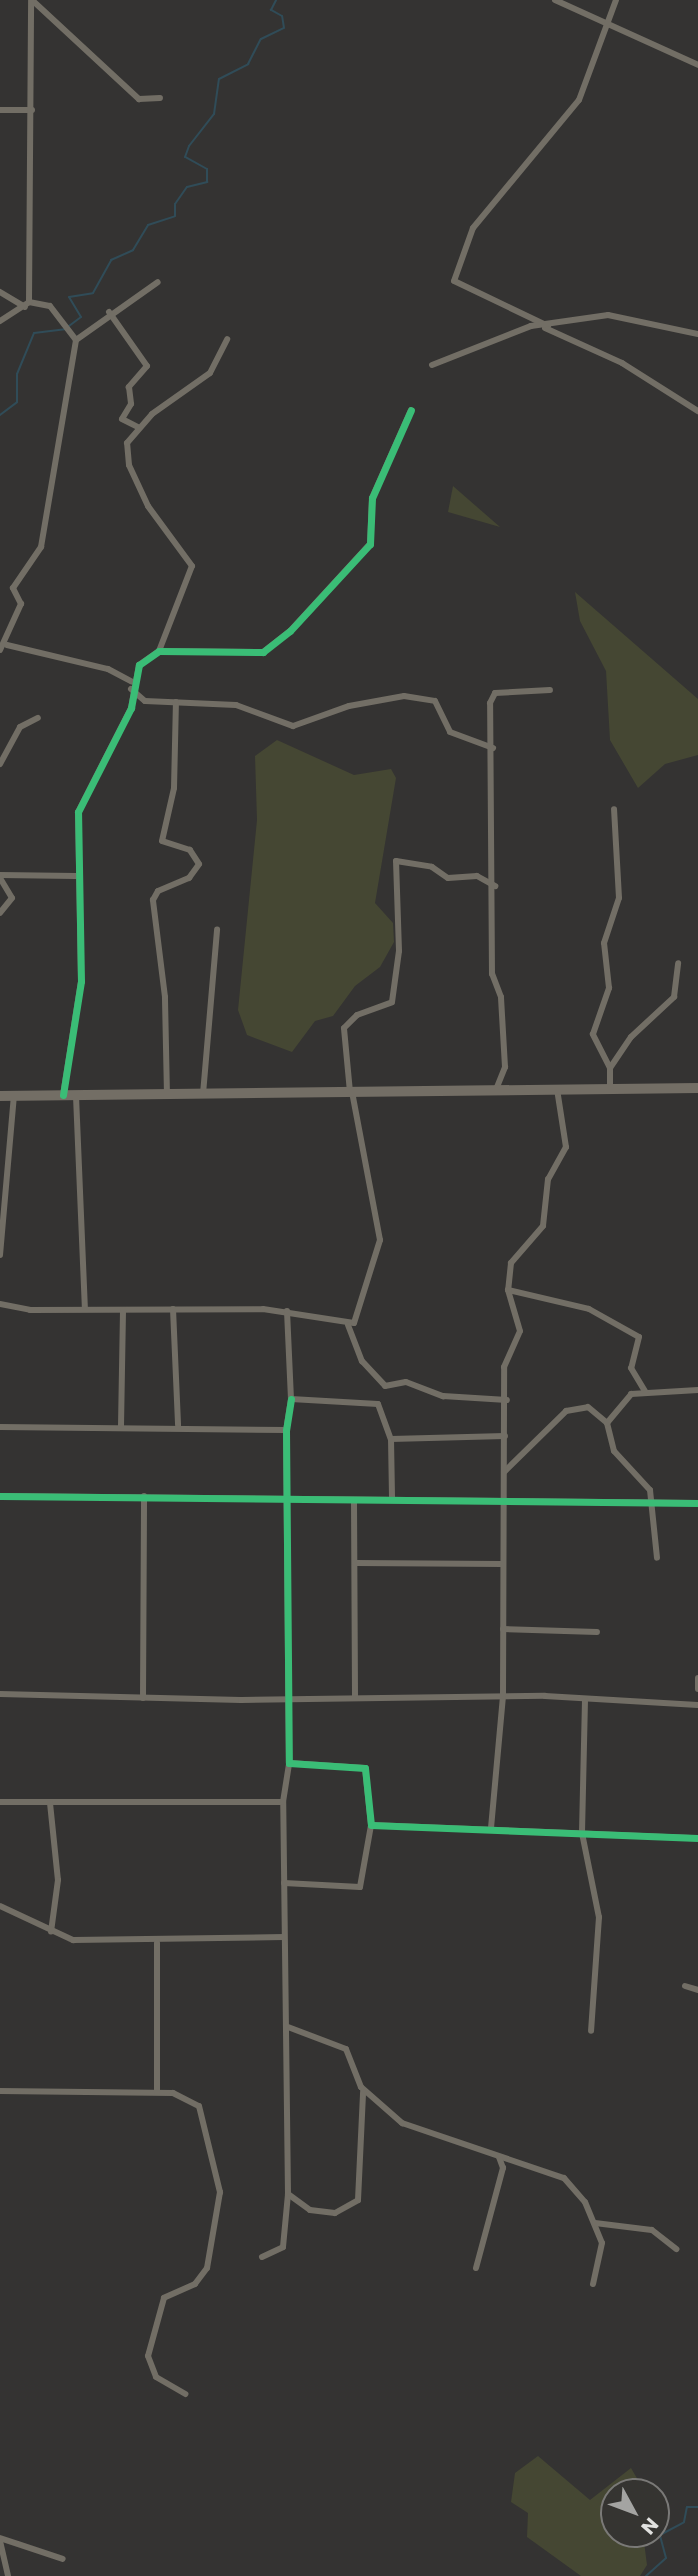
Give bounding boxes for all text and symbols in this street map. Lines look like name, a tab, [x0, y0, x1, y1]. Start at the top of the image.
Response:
north arrow	[600, 2478, 670, 2548]
text: N	[635, 2512, 665, 2540]

